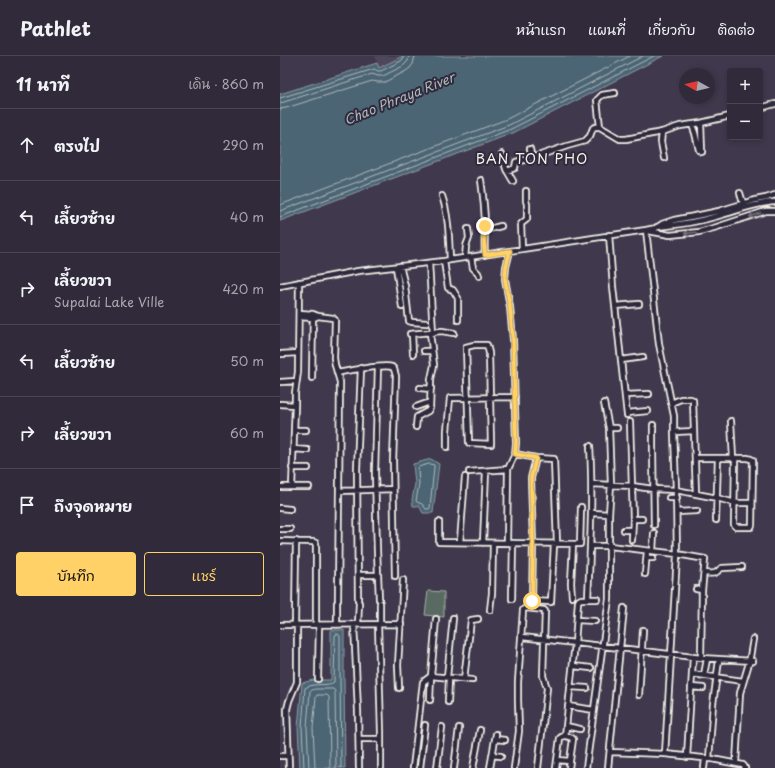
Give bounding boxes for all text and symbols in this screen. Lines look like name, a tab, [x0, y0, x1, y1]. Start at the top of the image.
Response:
text: Pathlet	[20, 14, 91, 42]
text: หน้าแรก	[516, 19, 566, 40]
text: แผนที่	[588, 19, 626, 40]
text: เกี่ยวกับ	[648, 19, 695, 40]
text: ติดต่อ	[717, 19, 755, 40]
water label: Chao Phraya River	[341, 66, 459, 129]
north arrow	[679, 68, 715, 104]
map controls	[727, 68, 763, 140]
button: +	[727, 68, 763, 104]
text: 11 นาที	[16, 71, 70, 97]
text: เดิน · 860 m	[188, 74, 264, 93]
button: −	[727, 104, 763, 140]
icon: ahead	[16, 134, 38, 156]
text: ตรงไป	[54, 134, 100, 157]
text: 290 m	[223, 135, 264, 154]
district label: BAN TON PHO	[476, 148, 588, 169]
icon: left	[16, 206, 38, 228]
text: เลี้ยวซ้าย	[54, 206, 115, 229]
text: 40 m	[230, 207, 264, 226]
one-way arrow	[748, 212, 761, 219]
route end	[476, 217, 494, 235]
one-way arrow	[684, 229, 697, 237]
text: เลี้ยวขวา	[54, 268, 112, 291]
icon: right	[16, 278, 38, 300]
text: 420 m	[222, 279, 264, 298]
text: Supalai Lake Ville	[54, 292, 164, 311]
icon: left	[16, 350, 38, 372]
text: เลี้ยวซ้าย	[54, 350, 115, 373]
text: 50 m	[230, 351, 264, 370]
icon: right	[16, 422, 38, 444]
text: เลี้ยวขวา	[54, 422, 112, 445]
text: 60 m	[230, 423, 264, 442]
icon: arrive	[16, 494, 38, 516]
text: ถึงจุดหมาย	[54, 494, 132, 517]
button: บันทึก	[16, 552, 136, 596]
button: แชร์	[144, 552, 264, 596]
route start	[523, 592, 541, 610]

